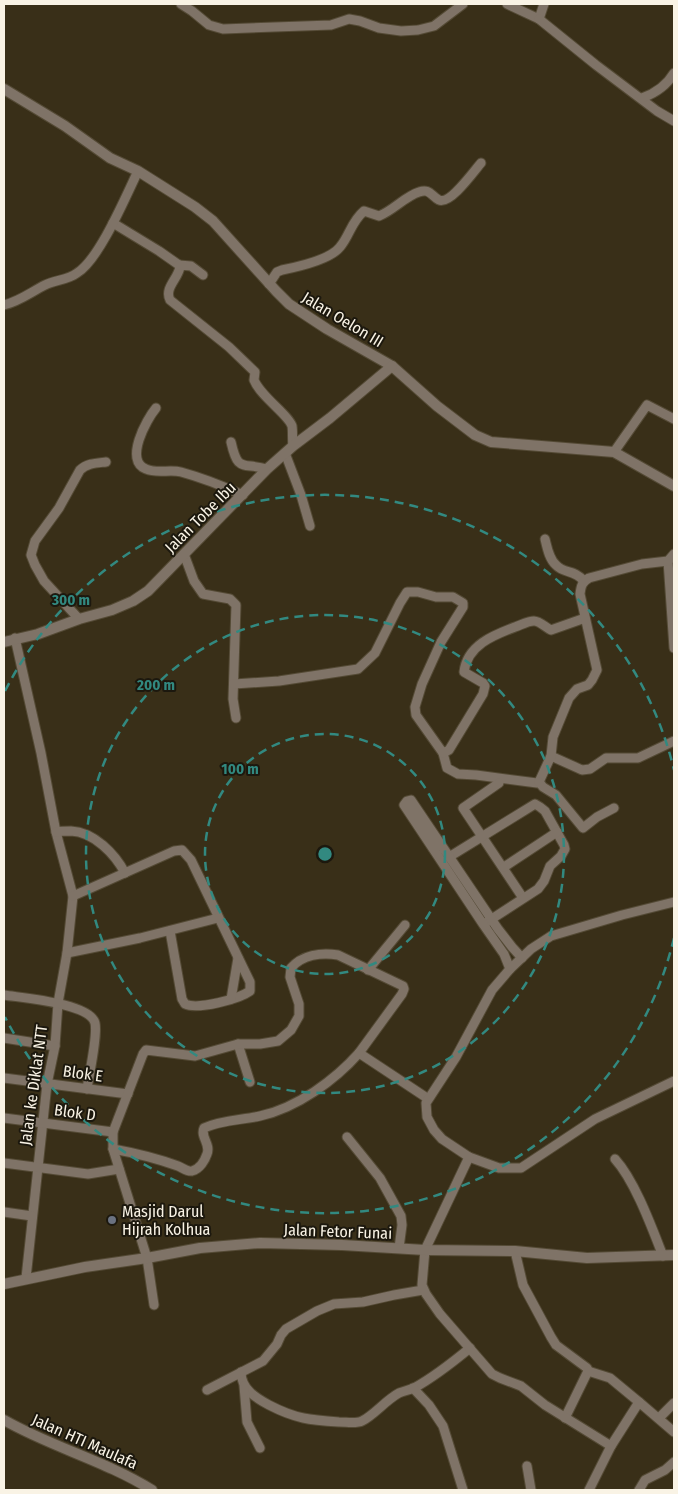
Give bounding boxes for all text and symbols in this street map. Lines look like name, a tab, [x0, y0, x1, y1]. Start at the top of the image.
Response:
street label: Jalan Oelon III	[299, 288, 387, 351]
street label: Jalan Tobe Ibu	[161, 478, 240, 557]
text: 300 m	[51, 591, 90, 609]
text: 200 m	[136, 676, 175, 694]
text: 100 m	[221, 760, 259, 778]
centre of rings	[316, 845, 334, 863]
street label: Jalan ke Diklat NTT	[16, 1023, 51, 1147]
street label: Blok E	[62, 1061, 104, 1086]
street label: Blok D	[53, 1100, 97, 1125]
place label: Masjid Darul Hijrah Kolhua	[122, 1202, 211, 1239]
marker: Masjid Darul Hijrah Kolhua	[106, 1214, 118, 1226]
street label: Jalan Fetor Funai	[283, 1220, 392, 1243]
street label: Jalan HTI Maulafa	[29, 1410, 141, 1473]

